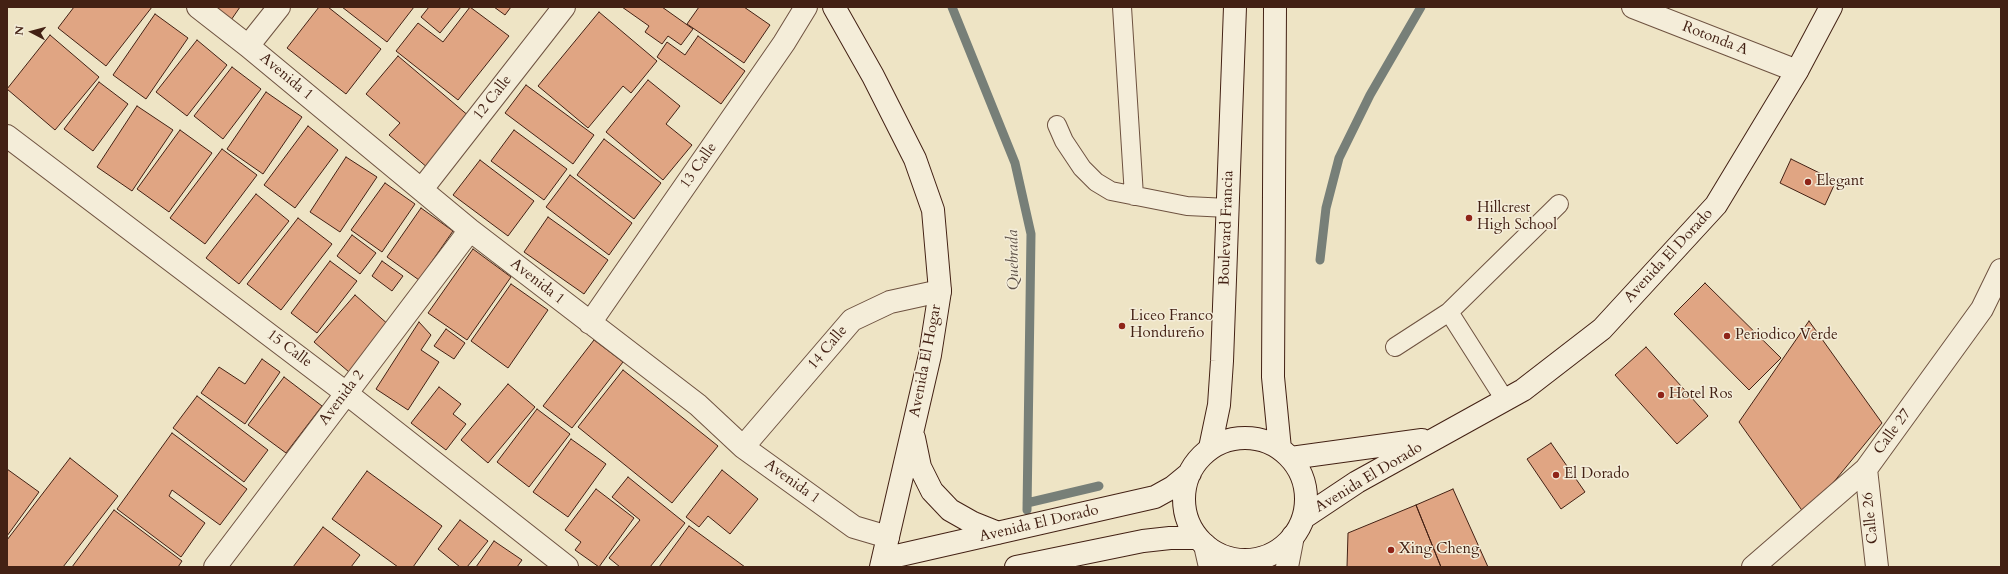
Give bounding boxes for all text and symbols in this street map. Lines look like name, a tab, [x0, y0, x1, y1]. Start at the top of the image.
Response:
north arrow	[12, 12, 52, 52]
street label: Rotonda A	[1680, 18, 1750, 60]
text: N	[12, 25, 28, 36]
street label: Avenida 1	[256, 50, 316, 104]
street label: 12 Calle	[470, 72, 516, 124]
street label: 13 Calle	[677, 140, 721, 192]
street label: Boulevard Francia	[1216, 170, 1238, 286]
place label: Elegant	[1816, 173, 1864, 191]
marker: Elegant	[1803, 177, 1813, 187]
place label: Hillcrest High School	[1477, 200, 1557, 235]
street label: Avenida El Dorado	[1621, 205, 1717, 307]
marker: Hillcrest High School	[1464, 213, 1474, 223]
water label: Quebrada	[1004, 229, 1024, 291]
street label: Avenida 1	[506, 255, 568, 309]
street label: Avenida El Hogar	[906, 303, 946, 419]
place label: Liceo Franco Hondureño	[1130, 308, 1213, 343]
marker: Liceo Franco Hondureño	[1117, 321, 1127, 331]
street label: 14 Calle	[804, 322, 852, 374]
street label: 15 Calle	[263, 326, 315, 372]
place label: Periodico Verde	[1735, 327, 1838, 345]
marker: Periodico Verde	[1722, 331, 1732, 341]
street label: Avenida 2	[316, 367, 368, 429]
place label: Hotel Ros	[1669, 386, 1733, 404]
marker: Hotel Ros	[1656, 390, 1666, 400]
street label: Calle 27	[1870, 406, 1916, 458]
street label: Avenida El Dorado	[1312, 439, 1426, 517]
street label: Avenida 1	[761, 456, 823, 508]
place label: El Dorado	[1564, 466, 1629, 484]
marker: El Dorado	[1551, 470, 1561, 480]
street label: Calle 26	[1859, 491, 1883, 545]
street label: Avenida El Dorado	[978, 502, 1100, 546]
place label: Xing Cheng	[1399, 541, 1479, 559]
marker: Xing Cheng	[1386, 545, 1396, 555]

